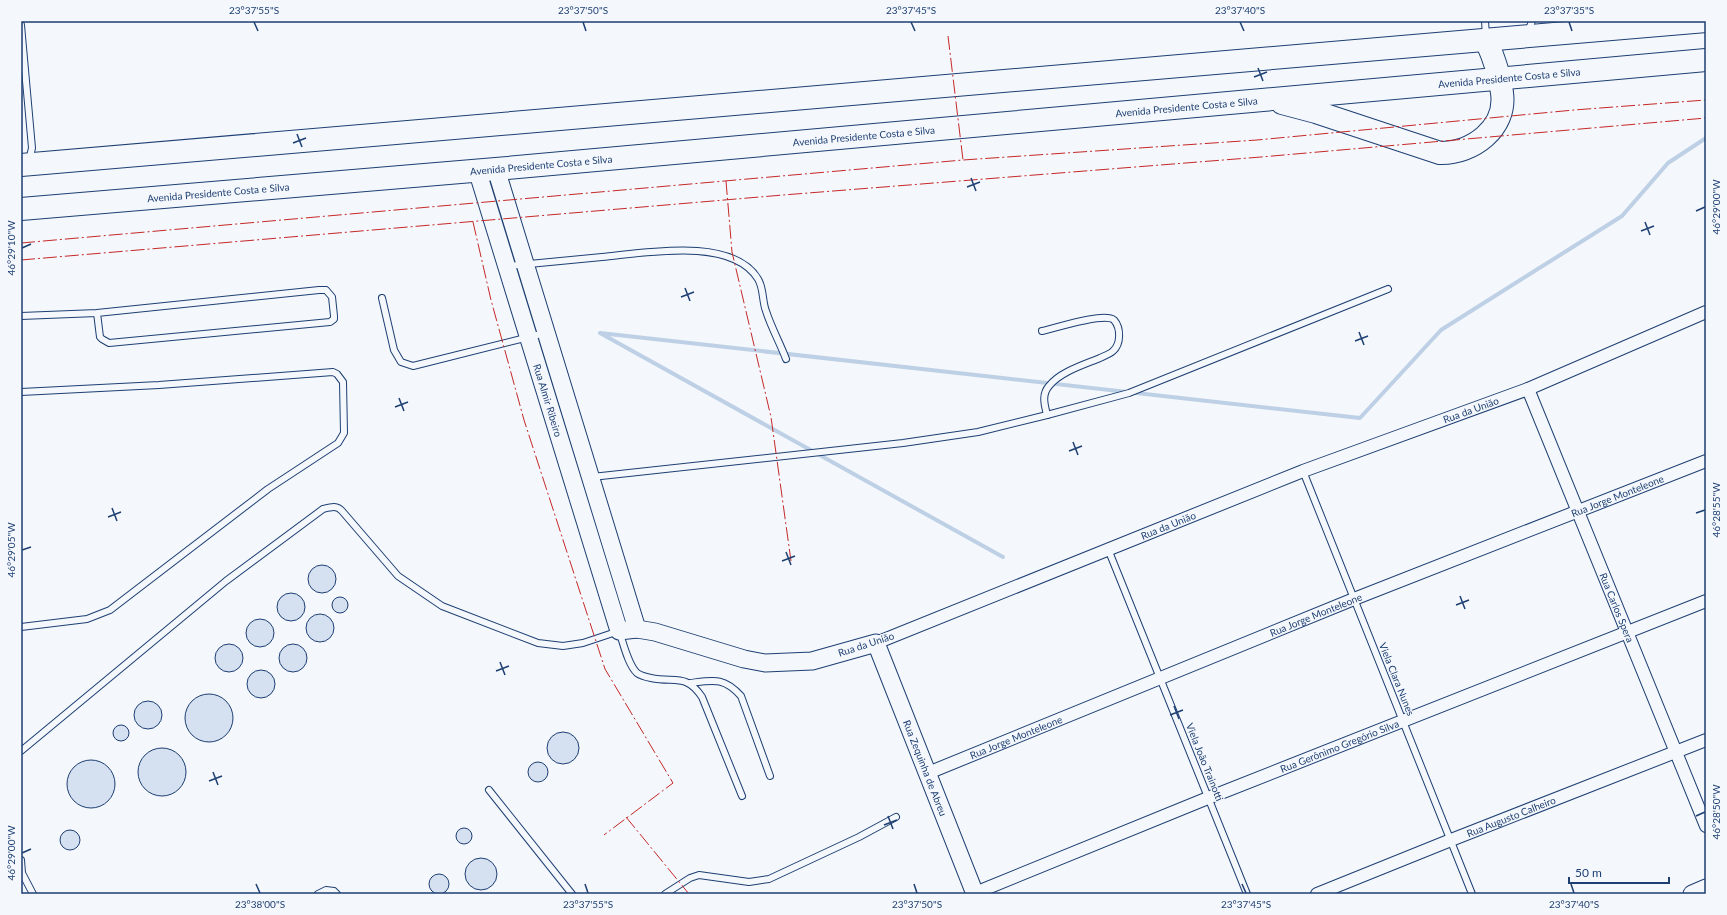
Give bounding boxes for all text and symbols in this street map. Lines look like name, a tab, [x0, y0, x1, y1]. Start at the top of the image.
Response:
text: 23°37'55"S	[229, 4, 279, 16]
text: 23°37'50"S	[558, 4, 608, 16]
text: 23°37'45"S	[886, 4, 936, 16]
text: 23°37'40"S	[1215, 4, 1265, 16]
text: 23°37'35"S	[1544, 4, 1594, 16]
street label: Avenida Presidente Costa e Silva	[1438, 65, 1581, 90]
street label: Avenida Presidente Costa e Silva	[1115, 94, 1258, 119]
street label: Avenida Presidente Costa e Silva	[792, 123, 936, 148]
street label: Avenida Presidente Costa e Silva	[469, 153, 613, 177]
text: 46°29'00"W	[1710, 179, 1722, 235]
street label: Avenida Presidente Costa e Silva	[147, 180, 290, 204]
text: 46°29'10"W	[5, 220, 17, 276]
street label: Rua Almir Ribeiro	[531, 362, 565, 439]
street label: Rua da União	[1441, 394, 1501, 425]
street label: Rua Jorge Monteleone	[1569, 472, 1665, 519]
text: 46°28'55"W	[1710, 482, 1722, 538]
street label: Rua da União	[1139, 509, 1198, 542]
text: 46°29'05"W	[5, 522, 17, 578]
street label: Rua Carlos Spera	[1597, 571, 1637, 644]
street label: Rua Jorge Monteleone	[1268, 590, 1364, 639]
street label: Rua da União	[837, 629, 896, 659]
street label: Viela Clara Nunes	[1377, 641, 1417, 717]
street label: Rua Jorge Monteleone	[968, 713, 1064, 761]
street label: Rua Gerônimo Gregório Silva	[1278, 717, 1401, 775]
street label: Rua Zequinha de Abreu	[901, 718, 950, 818]
street label: Viela João Trainotti	[1184, 721, 1226, 803]
text: 46°28'50"W	[1710, 784, 1722, 840]
street label: Rua Augusto Calheiro	[1465, 793, 1558, 839]
text: 46°29'00"W	[5, 825, 17, 881]
scale bar	[1569, 859, 1669, 885]
text: 50 m	[1575, 865, 1602, 880]
text: 23°38'00"S	[235, 898, 285, 910]
text: 23°37'55"S	[563, 898, 613, 910]
text: 23°37'50"S	[892, 898, 942, 910]
text: 23°37'45"S	[1221, 898, 1271, 910]
text: 23°37'40"S	[1549, 898, 1599, 910]

